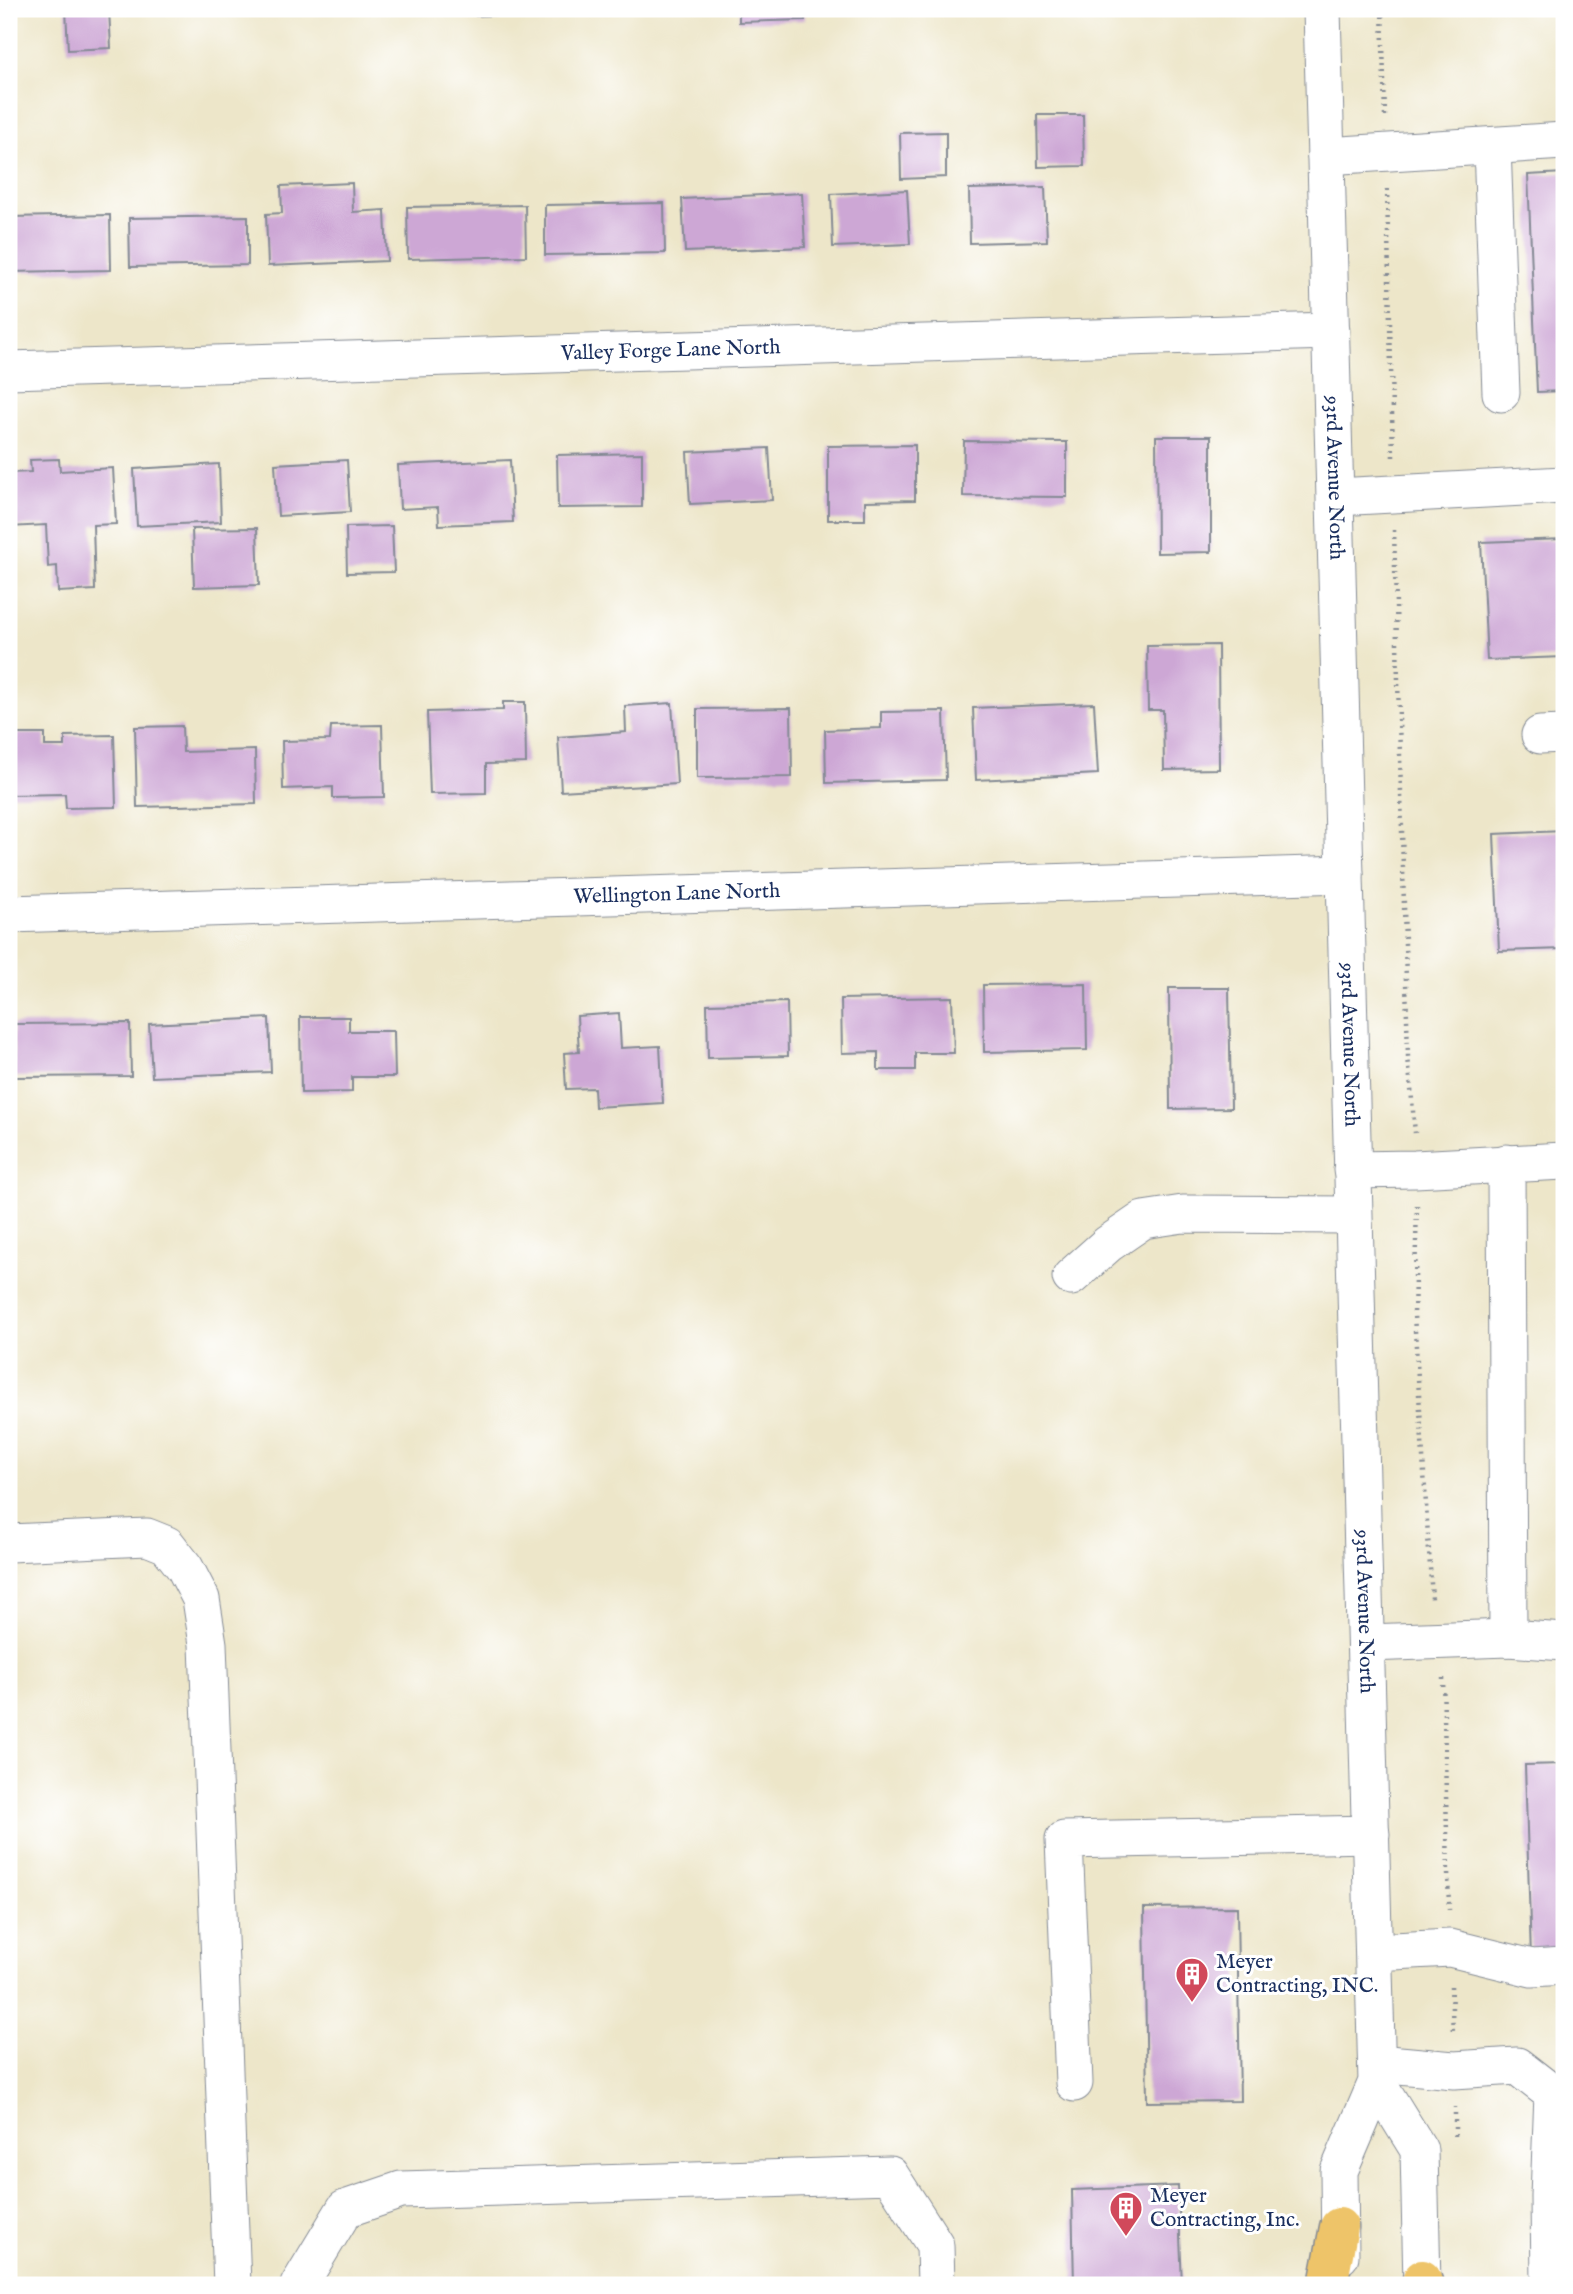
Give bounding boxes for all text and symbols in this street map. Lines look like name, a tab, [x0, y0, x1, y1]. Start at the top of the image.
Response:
street label: Valley Forge Lane North	[560, 334, 781, 367]
street label: 93rd Avenue North	[1319, 394, 1350, 560]
street label: Wellington Lane North	[573, 877, 781, 911]
street label: 93rd Avenue North	[1334, 961, 1365, 1127]
street label: 93rd Avenue North	[1349, 1528, 1380, 1694]
place label: Meyer Contracting, INC.	[1216, 1949, 1378, 2000]
building icon: Meyer Contracting, INC.	[1173, 1955, 1211, 2004]
place label: Meyer Contracting, Inc.	[1150, 2183, 1300, 2234]
building icon: Meyer Contracting, Inc.	[1107, 2189, 1145, 2238]

